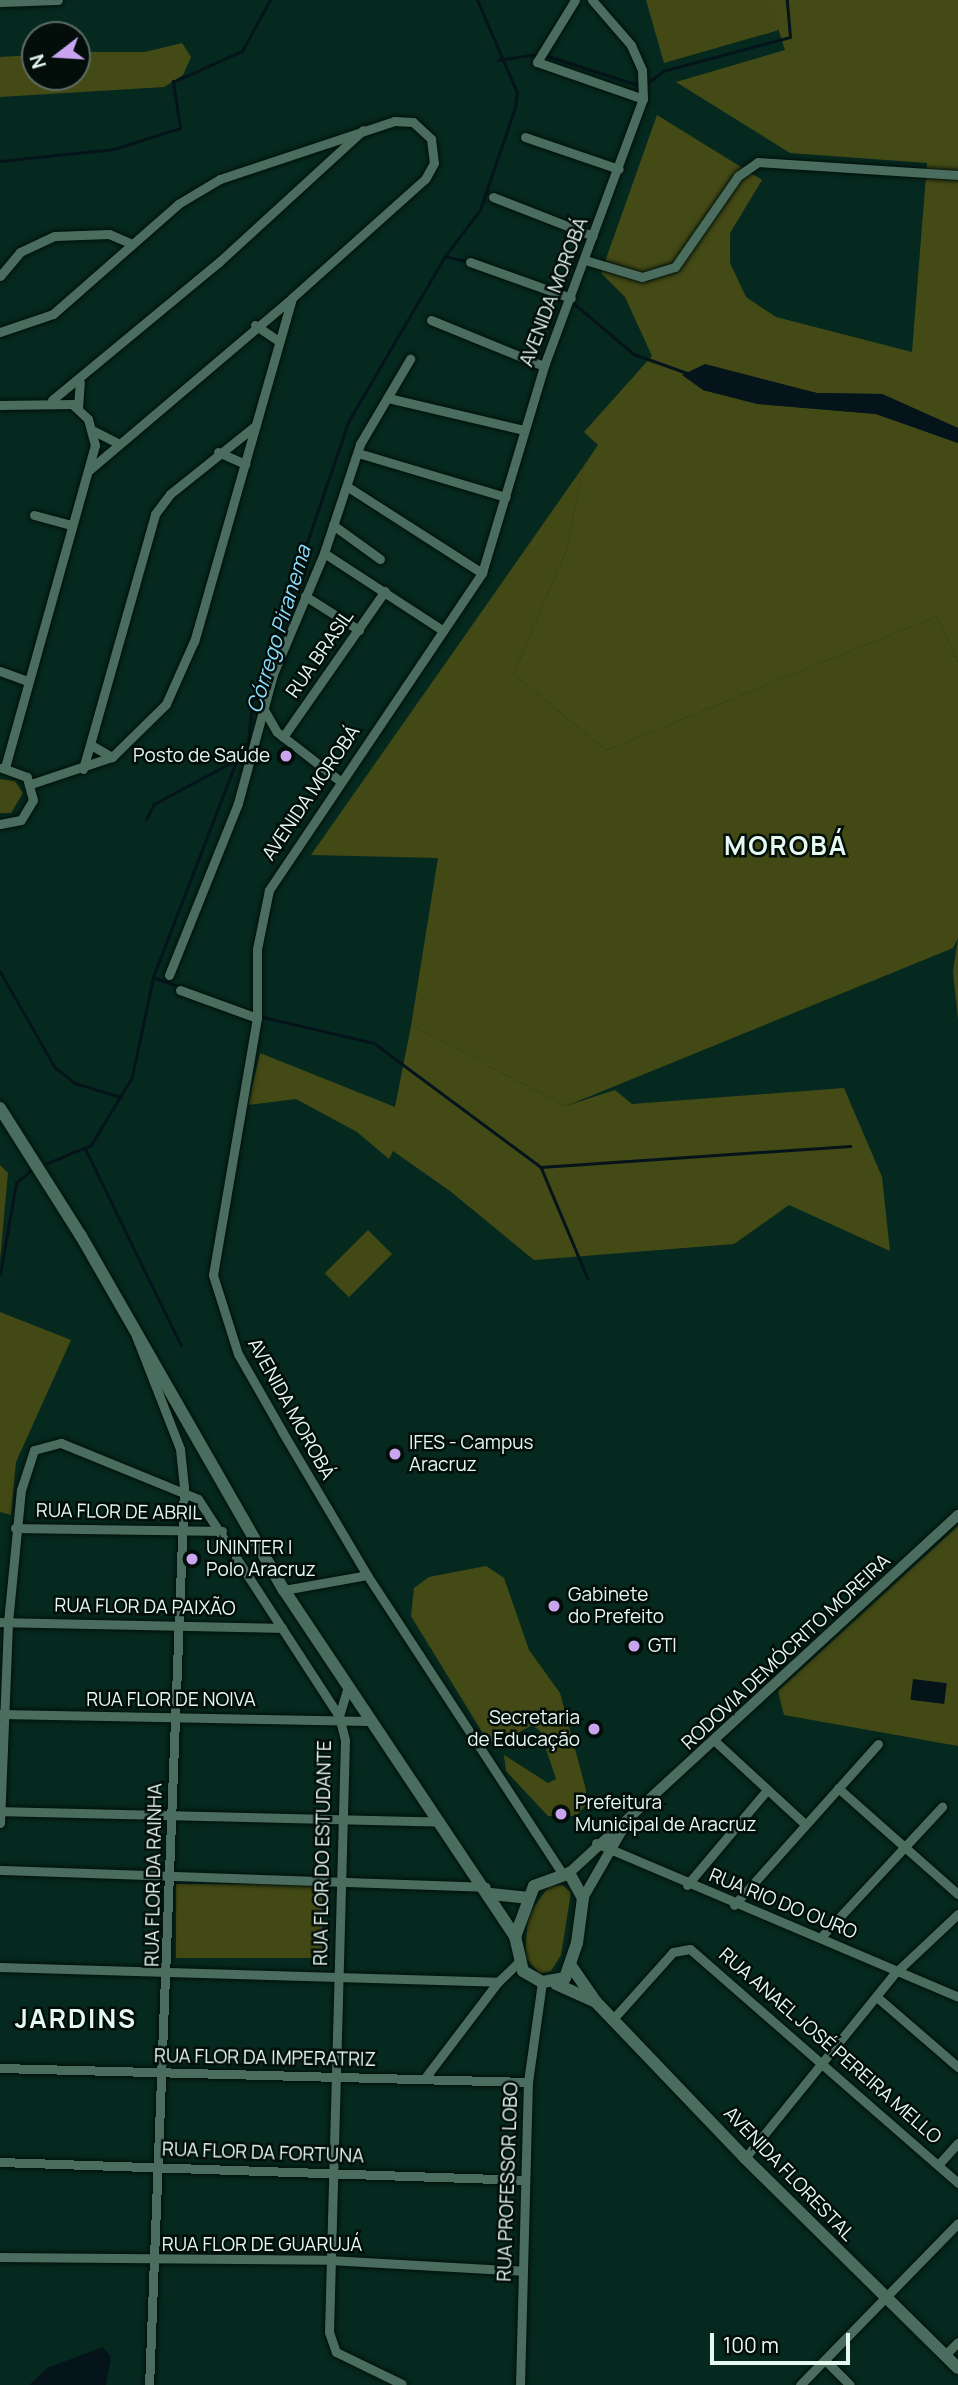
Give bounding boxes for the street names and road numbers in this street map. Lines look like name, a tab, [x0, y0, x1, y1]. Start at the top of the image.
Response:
street label: AVENIDA MOROBÁ	[515, 214, 593, 370]
street label: RUA BRASIL	[281, 606, 359, 702]
street label: AVENIDA MOROBÁ	[257, 721, 365, 865]
street label: AVENIDA MOROBÁ	[243, 1334, 339, 1484]
street label: RUA FLOR DE ABRIL	[36, 1499, 202, 1525]
street label: RODOVIA DEMÓCRITO MOREIRA	[677, 1549, 895, 1755]
street label: RUA FLOR DA PAIXÃO	[54, 1594, 236, 1620]
street label: RUA FLOR DE NOIVA	[86, 1689, 256, 1711]
street label: RUA FLOR DO ESTUDANTE	[310, 1740, 336, 1966]
street label: RUA FLOR DA RAINHA	[141, 1783, 167, 1967]
street label: RUA RIO DO OURO	[706, 1864, 860, 1944]
street label: RUA ANAEL JOSÉ PEREIRA MELLO	[714, 1943, 946, 2149]
street label: RUA FLOR DA IMPERATRIZ	[154, 2045, 376, 2071]
street label: RUA PROFESSOR LOBO	[493, 2082, 523, 2282]
street label: AVENIDA FLORESTAL	[719, 2102, 859, 2246]
street label: RUA FLOR DA FORTUNA	[162, 2138, 364, 2168]
street label: RUA FLOR DE GUARUJÁ	[162, 2234, 362, 2256]

